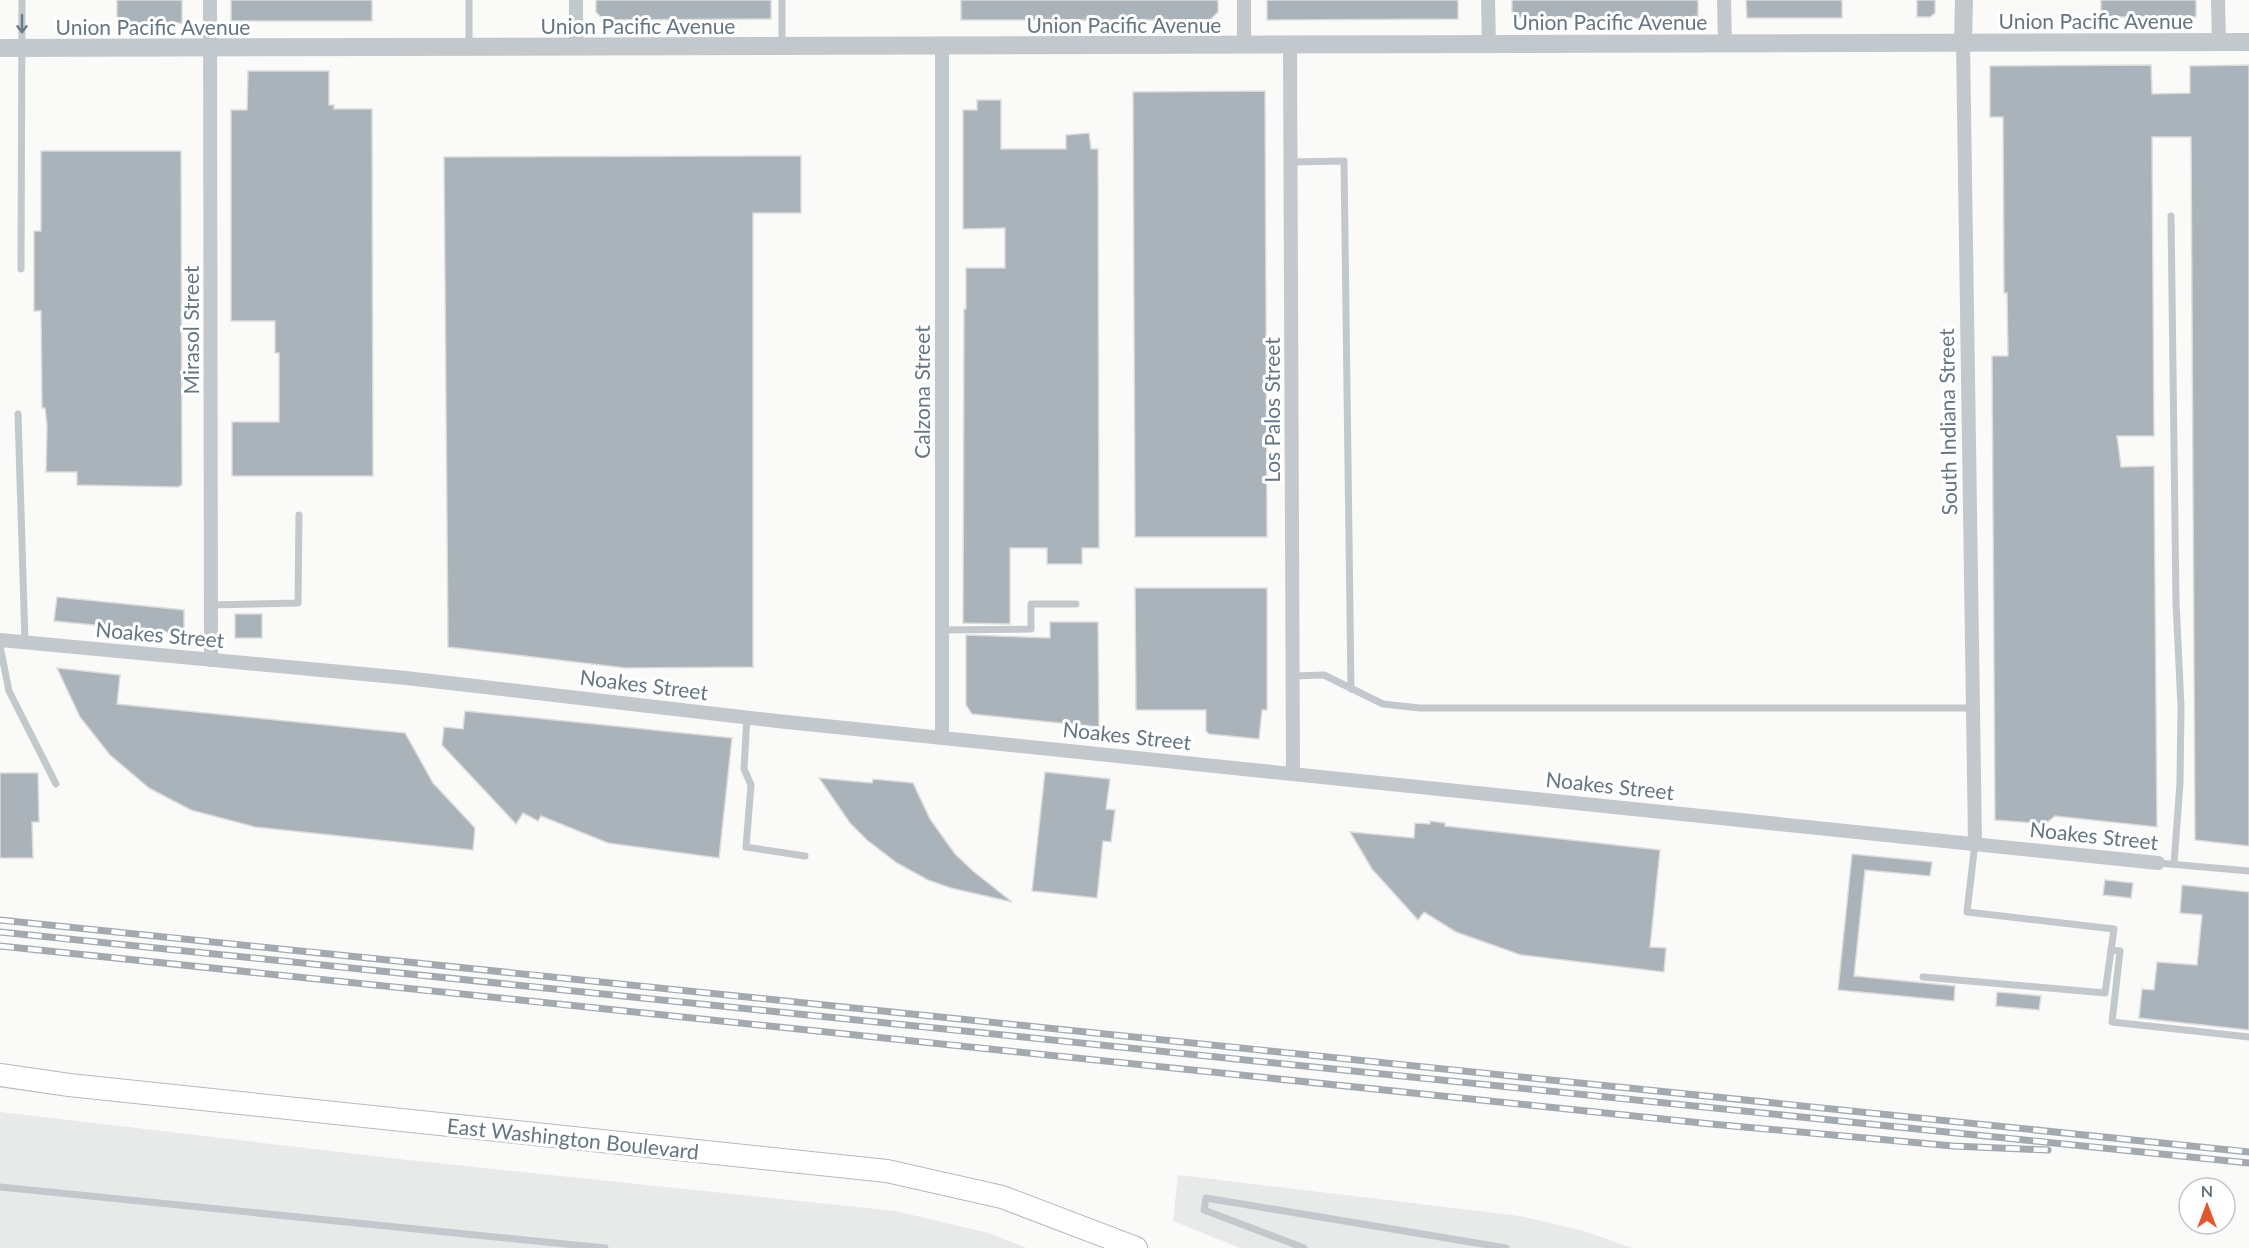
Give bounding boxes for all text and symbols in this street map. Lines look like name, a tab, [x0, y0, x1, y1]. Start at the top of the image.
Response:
street label: Union Pacific Avenue	[1999, 8, 2193, 33]
street label: Union Pacific Avenue	[1513, 9, 1707, 34]
street label: Union Pacific Avenue	[1027, 12, 1221, 37]
street label: Union Pacific Avenue	[541, 13, 735, 38]
one-way arrow	[16, 14, 28, 34]
street label: Union Pacific Avenue	[56, 14, 250, 39]
street label: Mirasol Street	[178, 265, 203, 394]
street label: Calzona Street	[909, 325, 934, 459]
street label: South Indiana Street	[1933, 328, 1961, 516]
street label: Los Palos Street	[1259, 337, 1284, 483]
street label: Noakes Street	[95, 616, 226, 652]
street label: Noakes Street	[578, 664, 710, 704]
street label: Noakes Street	[1062, 716, 1193, 754]
street label: Noakes Street	[1545, 766, 1676, 804]
street label: Noakes Street	[2029, 816, 2160, 854]
street label: East Washington Boulevard	[446, 1112, 700, 1164]
north arrow	[2177, 1176, 2237, 1236]
text: N	[2201, 1181, 2213, 1200]

